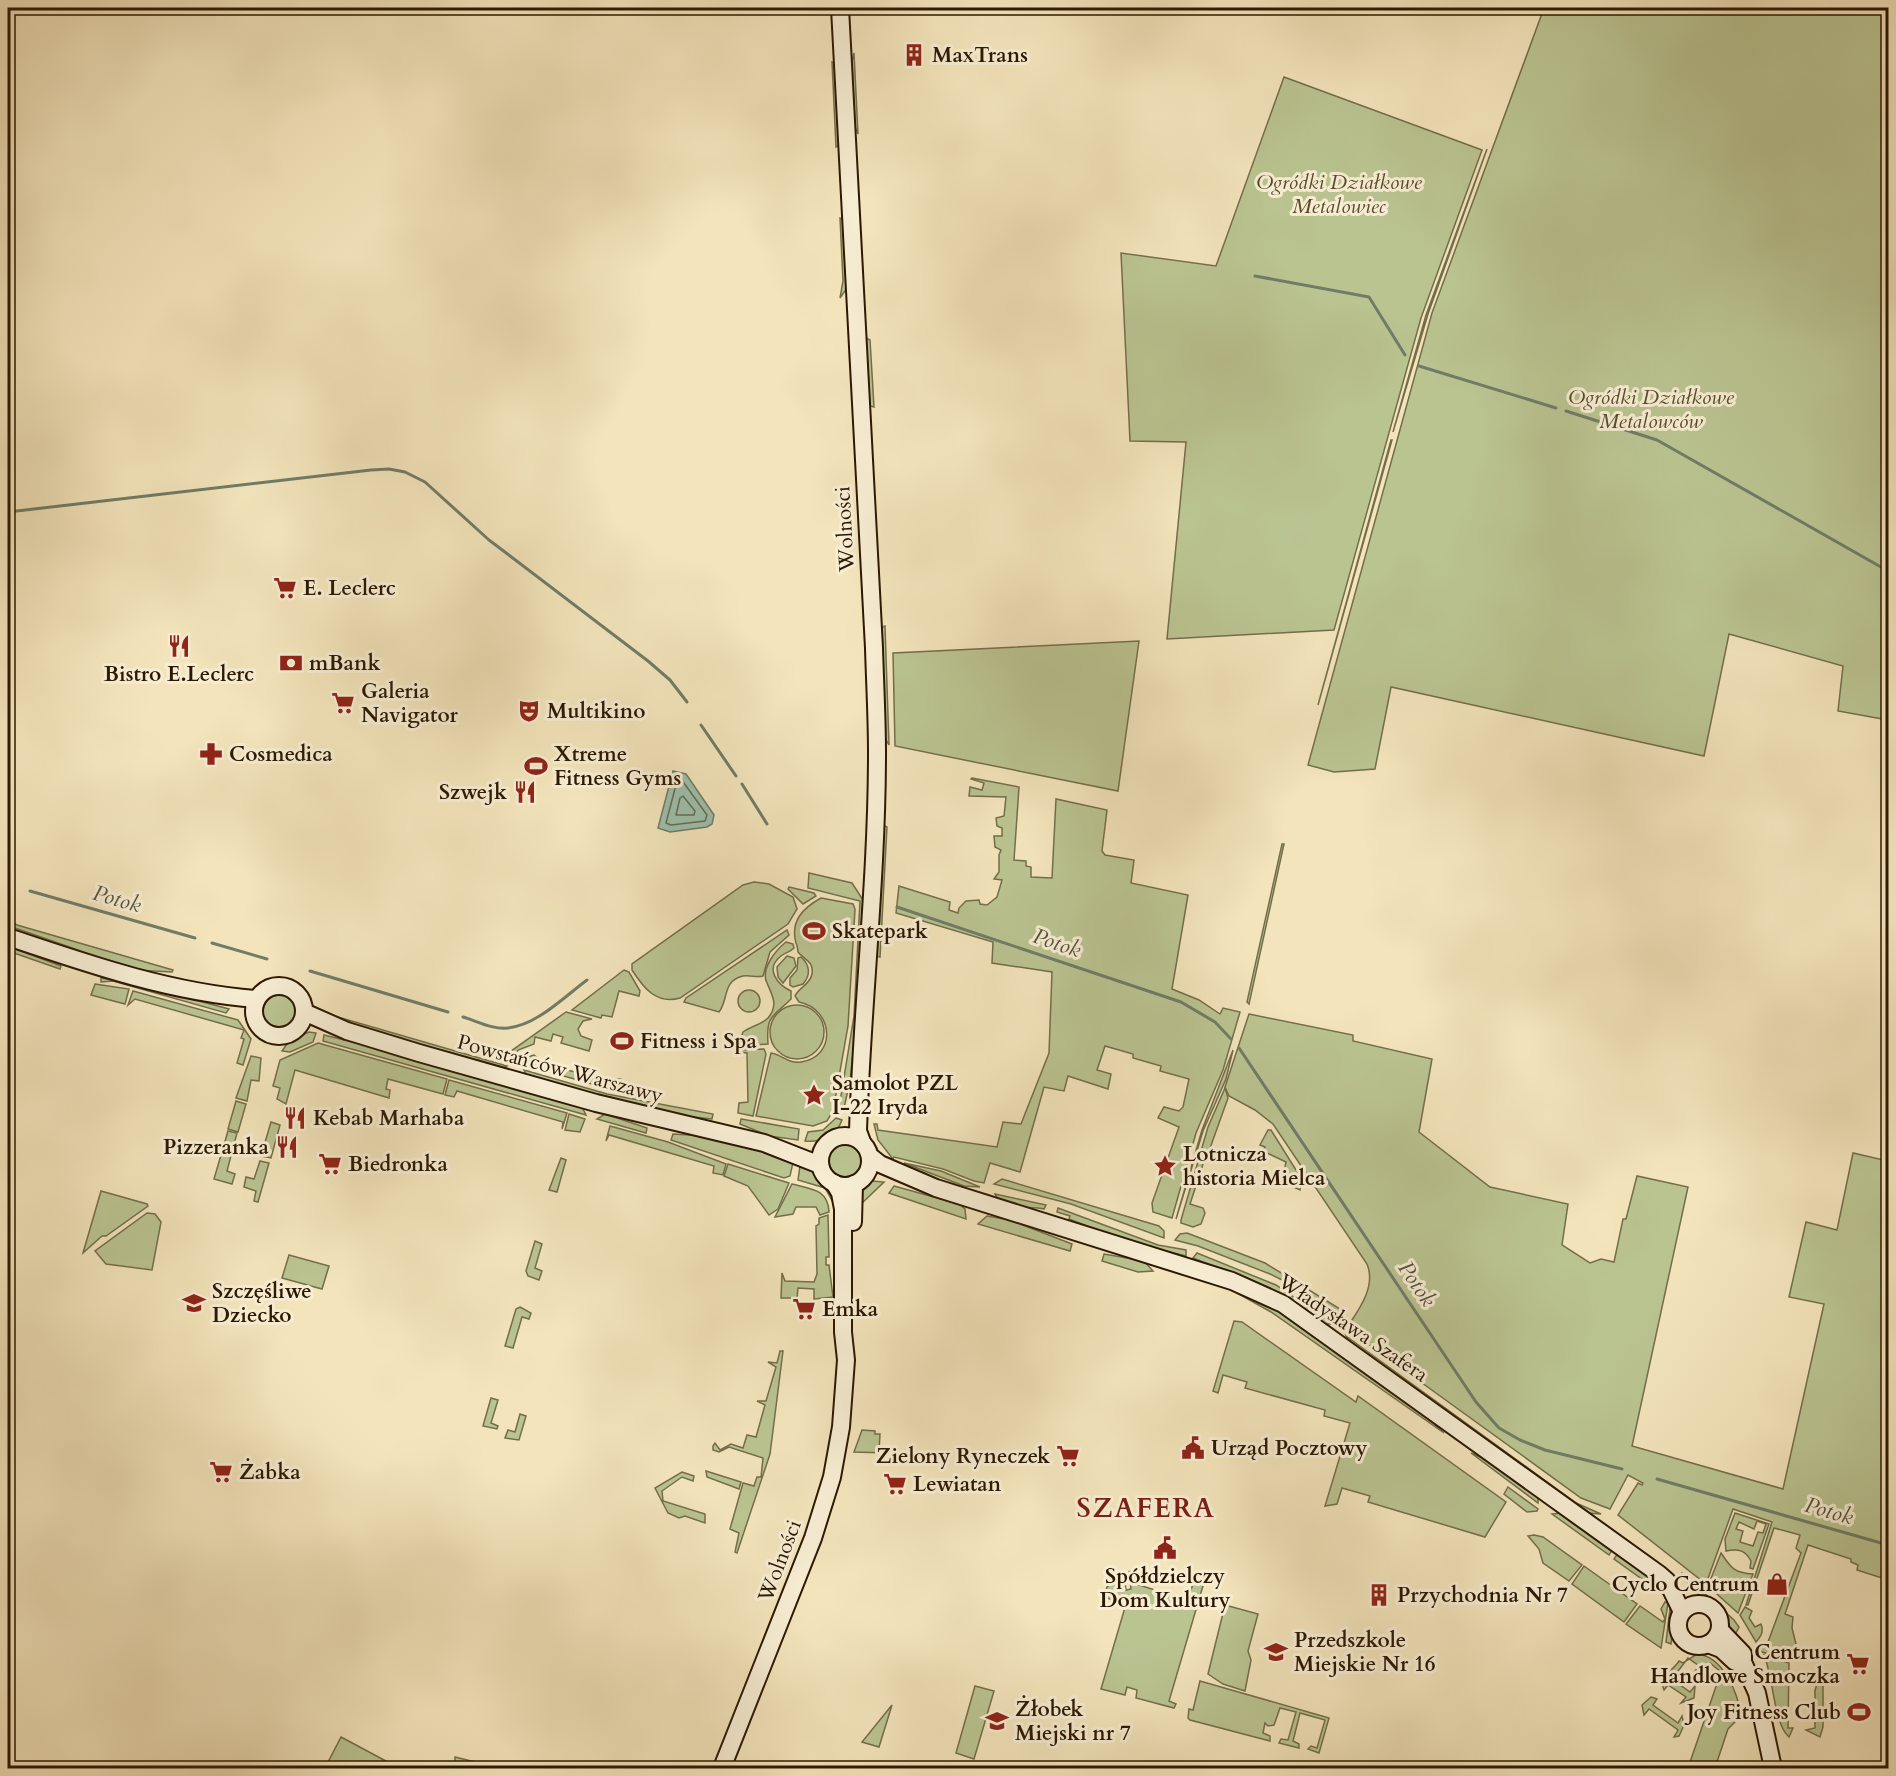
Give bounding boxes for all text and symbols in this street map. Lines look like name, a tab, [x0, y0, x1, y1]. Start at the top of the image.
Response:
place label: MaxTrans	[932, 41, 1028, 70]
building icon: MaxTrans	[901, 42, 927, 68]
park label: Ogródki Działkowe Metalowiec	[1256, 168, 1423, 221]
park label: Ogródki Działkowe Metalowców	[1568, 383, 1735, 436]
street label: Wolności	[828, 485, 862, 574]
place label: E. Leclerc	[303, 574, 396, 603]
supermarket icon: E. Leclerc	[272, 575, 298, 601]
restaurant icon: Bistro E.Leclerc	[166, 633, 192, 659]
place label: mBank	[309, 649, 381, 678]
bank icon: mBank	[278, 650, 304, 676]
place label: Bistro E.Leclerc	[104, 660, 254, 689]
place label: Galeria Navigator	[361, 677, 459, 730]
supermarket icon: Galeria Navigator	[330, 690, 356, 716]
place label: Multikino	[547, 697, 645, 726]
theatre icon: Multikino	[516, 698, 542, 724]
place label: Cosmedica	[229, 740, 333, 769]
place label: Xtreme Fitness Gyms	[554, 740, 681, 793]
pharmacy icon: Cosmedica	[198, 741, 224, 767]
sports icon: Xtreme Fitness Gyms	[523, 753, 549, 779]
place label: Szwejk	[439, 778, 507, 807]
restaurant icon: Szwejk	[512, 779, 538, 805]
water label: Potok	[89, 878, 145, 920]
place label: Skatepark	[832, 917, 928, 946]
sports icon: Skatepark	[801, 918, 827, 944]
water label: Potok	[1029, 921, 1085, 965]
place label: Fitness i Spa	[640, 1027, 758, 1056]
street label: Powstańców Warszawy	[454, 1028, 666, 1110]
sports icon: Fitness i Spa	[609, 1028, 635, 1054]
place label: Samolot PZL I-22 Iryda	[832, 1069, 959, 1122]
place icon: Samolot PZL I-22 Iryda	[801, 1082, 827, 1108]
place label: Kebab Marhaba	[313, 1104, 465, 1133]
restaurant icon: Kebab Marhaba	[282, 1105, 308, 1131]
place label: Pizzeranka	[163, 1133, 270, 1162]
restaurant icon: Pizzeranka	[274, 1134, 300, 1160]
place label: Lotnicza historia Mielca	[1183, 1140, 1326, 1193]
place label: Biedronka	[348, 1150, 448, 1179]
supermarket icon: Biedronka	[317, 1151, 343, 1177]
place icon: Lotnicza historia Mielca	[1152, 1153, 1178, 1179]
water label: Potok	[1391, 1255, 1443, 1313]
street label: Władysława Szafera	[1271, 1266, 1434, 1389]
place label: Szczęśliwe Dziecko	[212, 1277, 312, 1330]
school or university icon: Szczęśliwe Dziecko	[181, 1290, 207, 1316]
place label: Emka	[822, 1295, 879, 1324]
supermarket icon: Emka	[791, 1296, 817, 1322]
place label: Urząd Pocztowy	[1211, 1434, 1367, 1463]
public building icon: Urząd Pocztowy	[1180, 1435, 1206, 1461]
place label: Zielony Ryneczek	[876, 1442, 1050, 1471]
supermarket icon: Zielony Ryneczek	[1055, 1443, 1081, 1469]
place label: Żabka	[239, 1458, 301, 1487]
supermarket icon: Żabka	[208, 1459, 234, 1485]
place label: Lewiatan	[913, 1470, 1002, 1499]
supermarket icon: Lewiatan	[882, 1471, 908, 1497]
district label: SZAFERA	[1077, 1490, 1215, 1527]
water label: Potok	[1801, 1490, 1857, 1532]
street label: Wolności	[751, 1516, 809, 1607]
public building icon: Spółdzielczy Dom Kultury	[1152, 1535, 1178, 1561]
place label: Spółdzielczy Dom Kultury	[1100, 1562, 1230, 1615]
place label: Cyclo Centrum	[1612, 1570, 1760, 1599]
shop icon: Cyclo Centrum	[1764, 1571, 1790, 1597]
place label: Przychodnia Nr 7	[1397, 1581, 1568, 1610]
building icon: Przychodnia Nr 7	[1366, 1582, 1392, 1608]
place label: Przedszkole Miejskie Nr 16	[1294, 1626, 1436, 1679]
place label: Centrum Handlowe Smoczka	[1650, 1638, 1841, 1691]
school or university icon: Przedszkole Miejskie Nr 16	[1263, 1639, 1289, 1665]
supermarket icon: Centrum Handlowe Smoczka	[1845, 1651, 1871, 1677]
place label: Żłobek Miejski nr 7	[1015, 1695, 1131, 1748]
place label: Joy Fitness Club	[1684, 1698, 1841, 1727]
sports icon: Joy Fitness Club	[1846, 1699, 1872, 1725]
school or university icon: Żłobek Miejski nr 7	[984, 1708, 1010, 1734]

